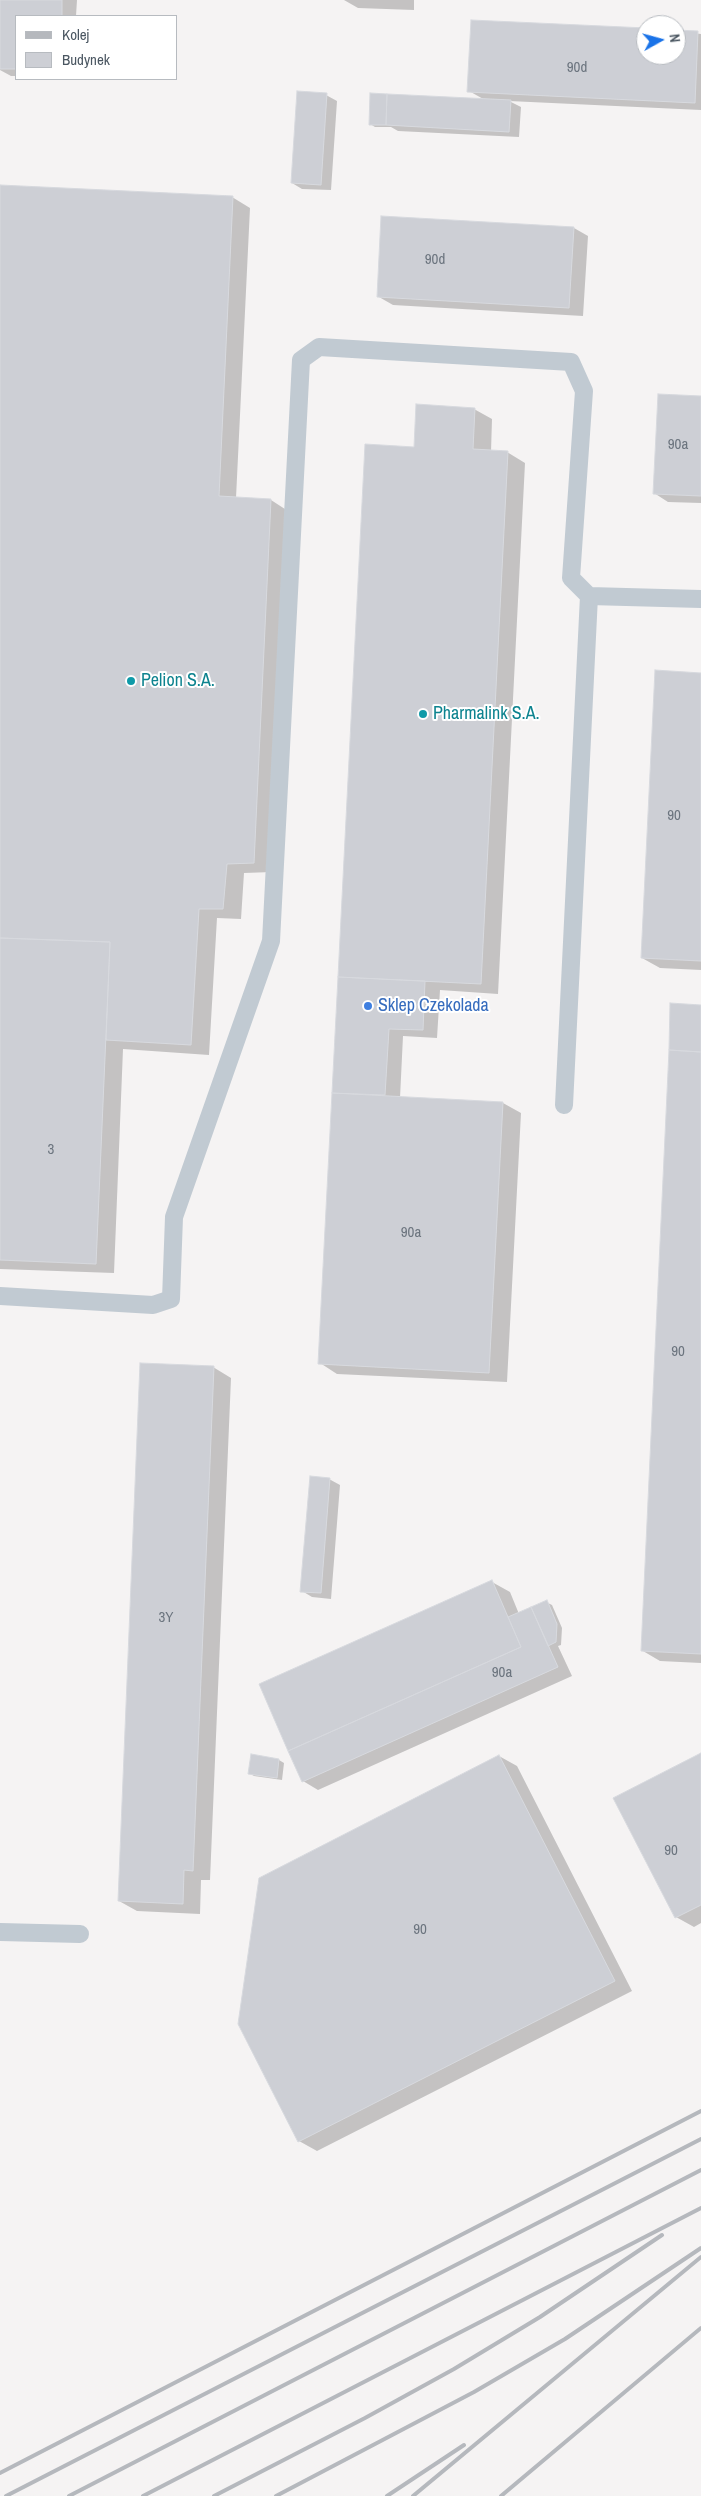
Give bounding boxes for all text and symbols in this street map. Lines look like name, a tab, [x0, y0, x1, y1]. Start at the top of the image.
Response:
legend	[15, 15, 178, 80]
north arrow	[636, 15, 686, 65]
text: Kolej	[62, 24, 89, 45]
text: N	[665, 33, 684, 44]
text: Budynek	[62, 49, 110, 70]
house number: 90d	[567, 59, 587, 77]
house number: 90d	[425, 251, 445, 269]
house number: 90a	[668, 436, 688, 454]
place label: Pelion S.A.	[141, 670, 215, 692]
marker: Pelion S.A.	[125, 675, 137, 687]
place label: Pharmalink S.A.	[433, 703, 540, 725]
marker: Pharmalink S.A.	[417, 708, 429, 720]
house number: 90	[667, 807, 681, 825]
place label: Sklep Czekolada	[378, 995, 489, 1017]
marker: Sklep Czekolada	[362, 1000, 374, 1012]
house number: 3	[48, 1141, 54, 1159]
house number: 90a	[401, 1224, 421, 1242]
house number: 90	[671, 1343, 685, 1361]
house number: 3Y	[158, 1609, 174, 1627]
house number: 90a	[492, 1664, 512, 1682]
house number: 90	[664, 1842, 678, 1860]
house number: 90	[413, 1921, 427, 1939]

